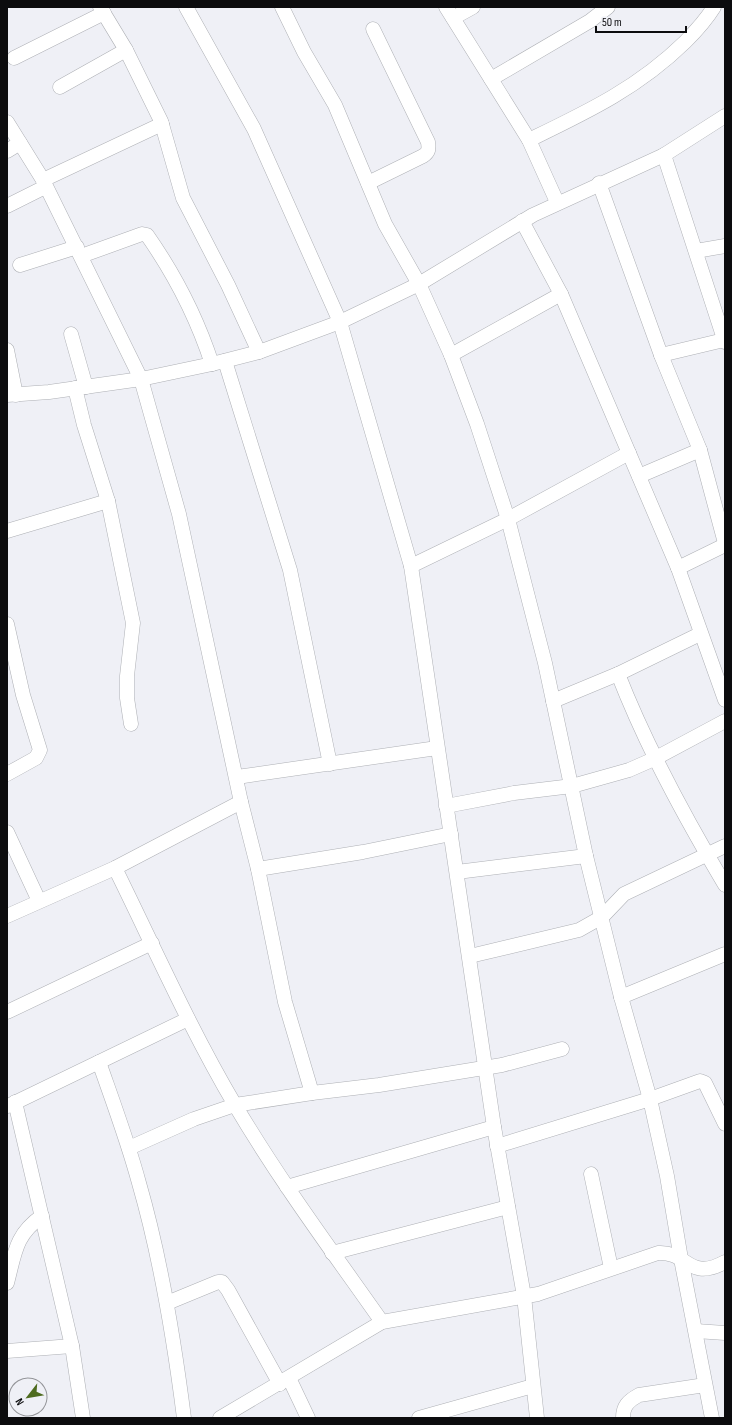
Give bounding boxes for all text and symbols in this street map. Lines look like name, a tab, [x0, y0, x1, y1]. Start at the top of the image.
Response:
scale bar	[596, 8, 686, 34]
text: 50 m	[602, 15, 622, 30]
north arrow	[8, 1377, 48, 1417]
text: N	[13, 1396, 27, 1408]

